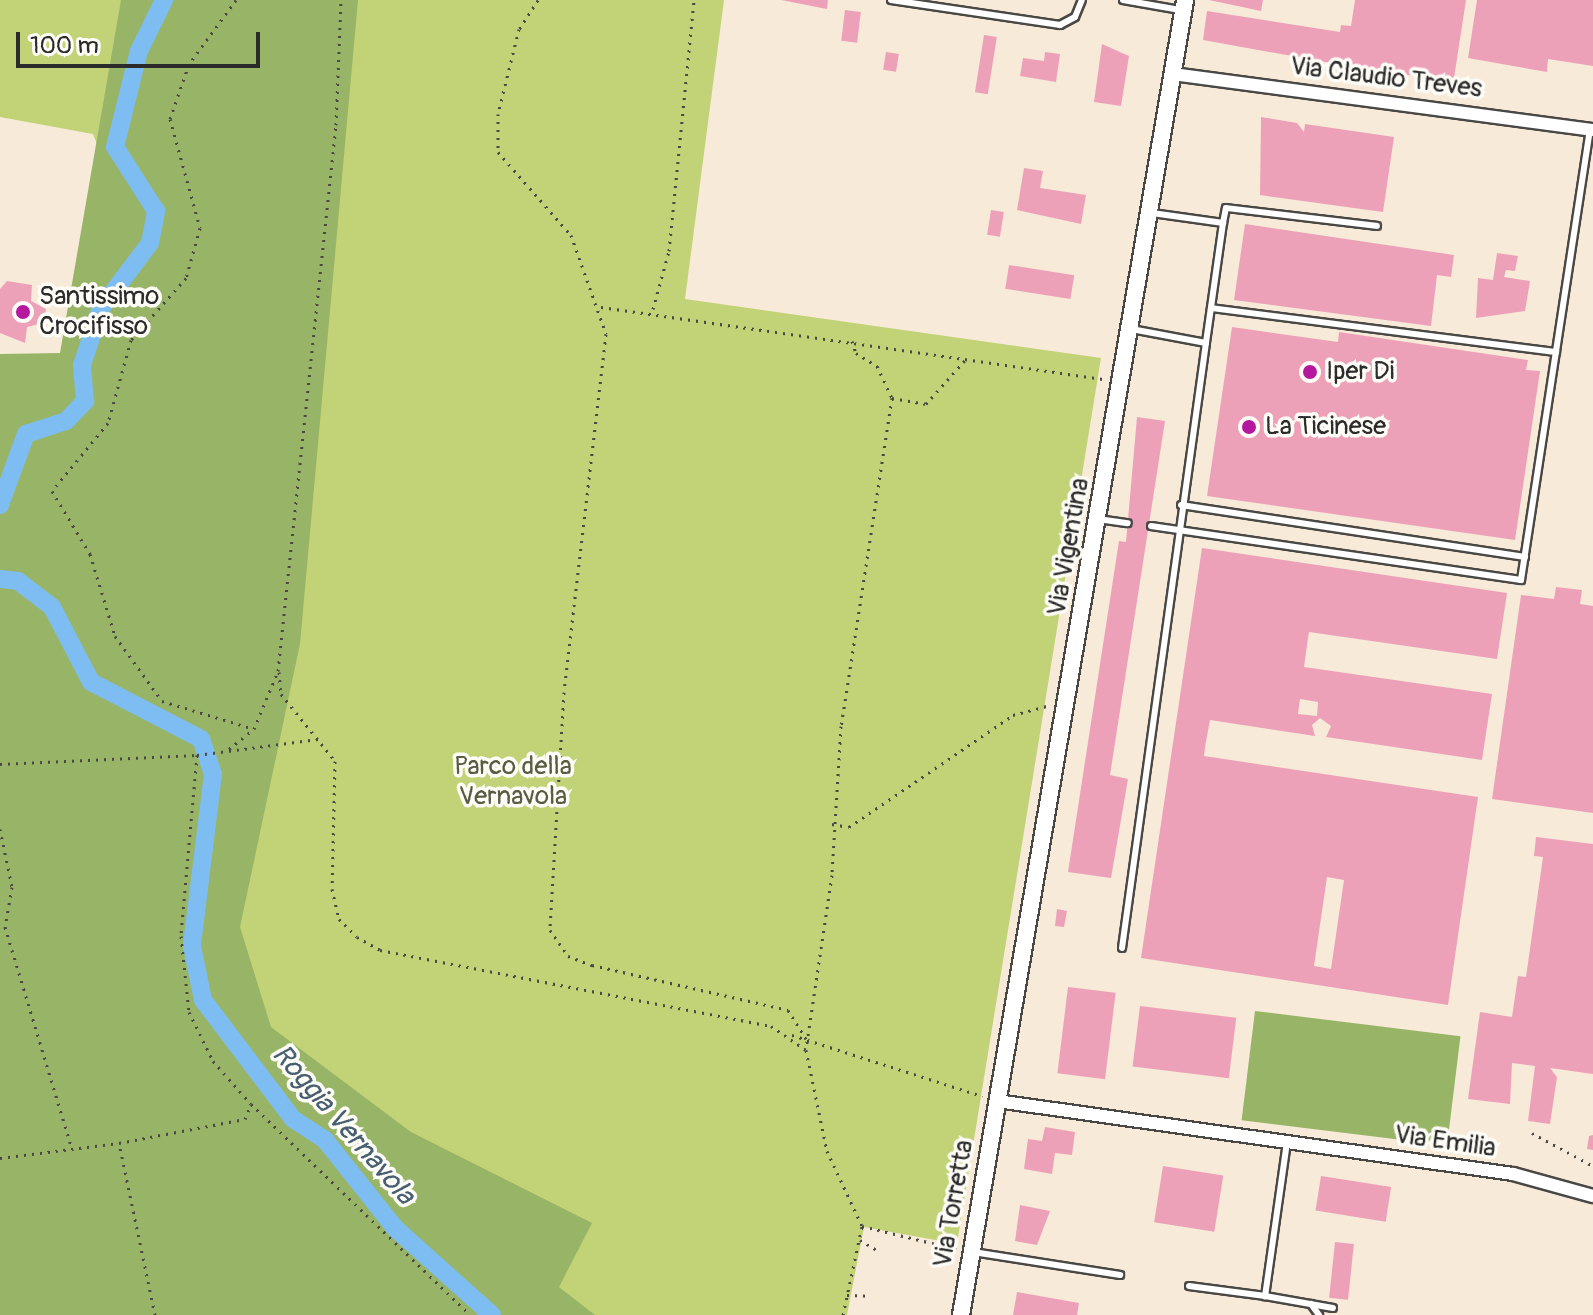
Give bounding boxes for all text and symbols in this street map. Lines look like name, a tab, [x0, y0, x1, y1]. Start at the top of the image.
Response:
scale bar	[20, 16, 264, 66]
text: 100 m	[30, 31, 99, 60]
street label: Via Claudio Treves	[1288, 51, 1484, 105]
place label: Santissimo Crocifisso	[39, 281, 159, 342]
marker: Santissimo Crocifisso	[14, 303, 32, 321]
place label: Iper Di	[1326, 356, 1394, 388]
marker: Iper Di	[1301, 363, 1319, 381]
place label: La Ticinese	[1265, 411, 1386, 443]
marker: La Ticinese	[1240, 418, 1258, 436]
street label: Via Vigentina	[1042, 476, 1096, 618]
park label: Parco della Vernavola	[454, 751, 572, 812]
water label: Roggia Vernavola	[265, 1038, 421, 1212]
street label: Via Emilia	[1392, 1119, 1498, 1165]
street label: Via Torretta	[927, 1138, 981, 1270]

